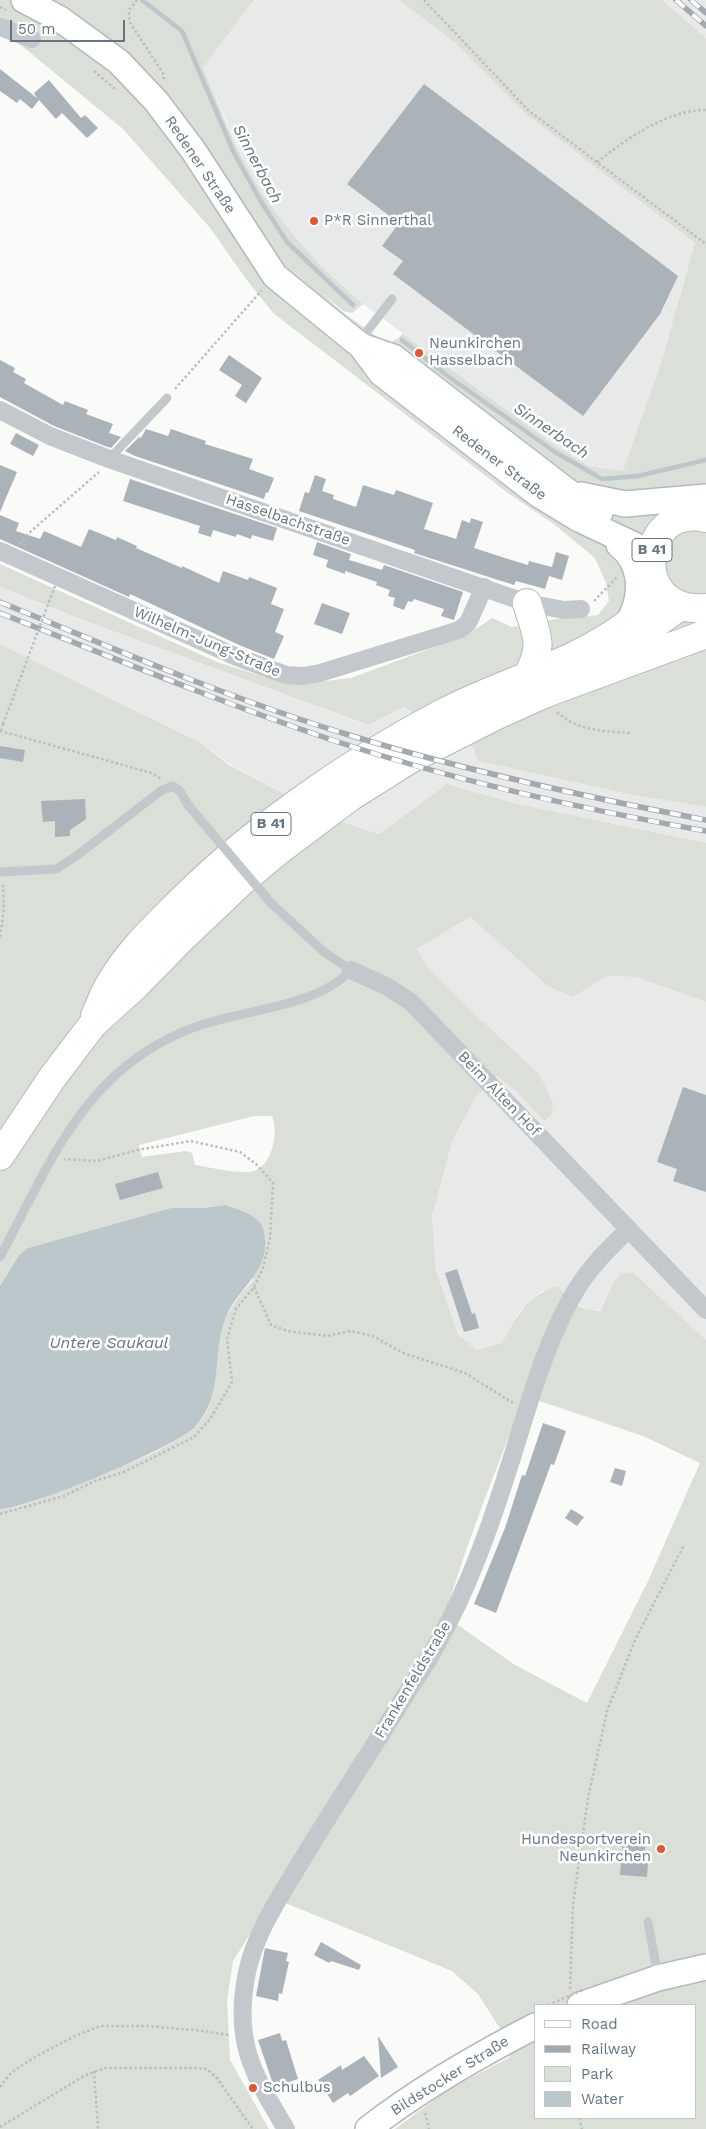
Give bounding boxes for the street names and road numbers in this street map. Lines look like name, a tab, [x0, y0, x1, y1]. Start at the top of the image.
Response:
street label: Redener Straße	[161, 113, 239, 217]
street label: Redener Straße	[448, 422, 550, 504]
street label: Hasselbachstraße	[223, 490, 353, 550]
road number: B 41	[632, 538, 672, 562]
street label: Wilhelm-Jung-Straße	[131, 603, 283, 681]
road number: B 41	[251, 812, 291, 836]
street label: Beim Alten Hof	[454, 1048, 544, 1140]
street label: Frankenfeldstraße	[371, 1618, 455, 1742]
street label: Bildstocker Straße	[388, 2032, 512, 2120]

